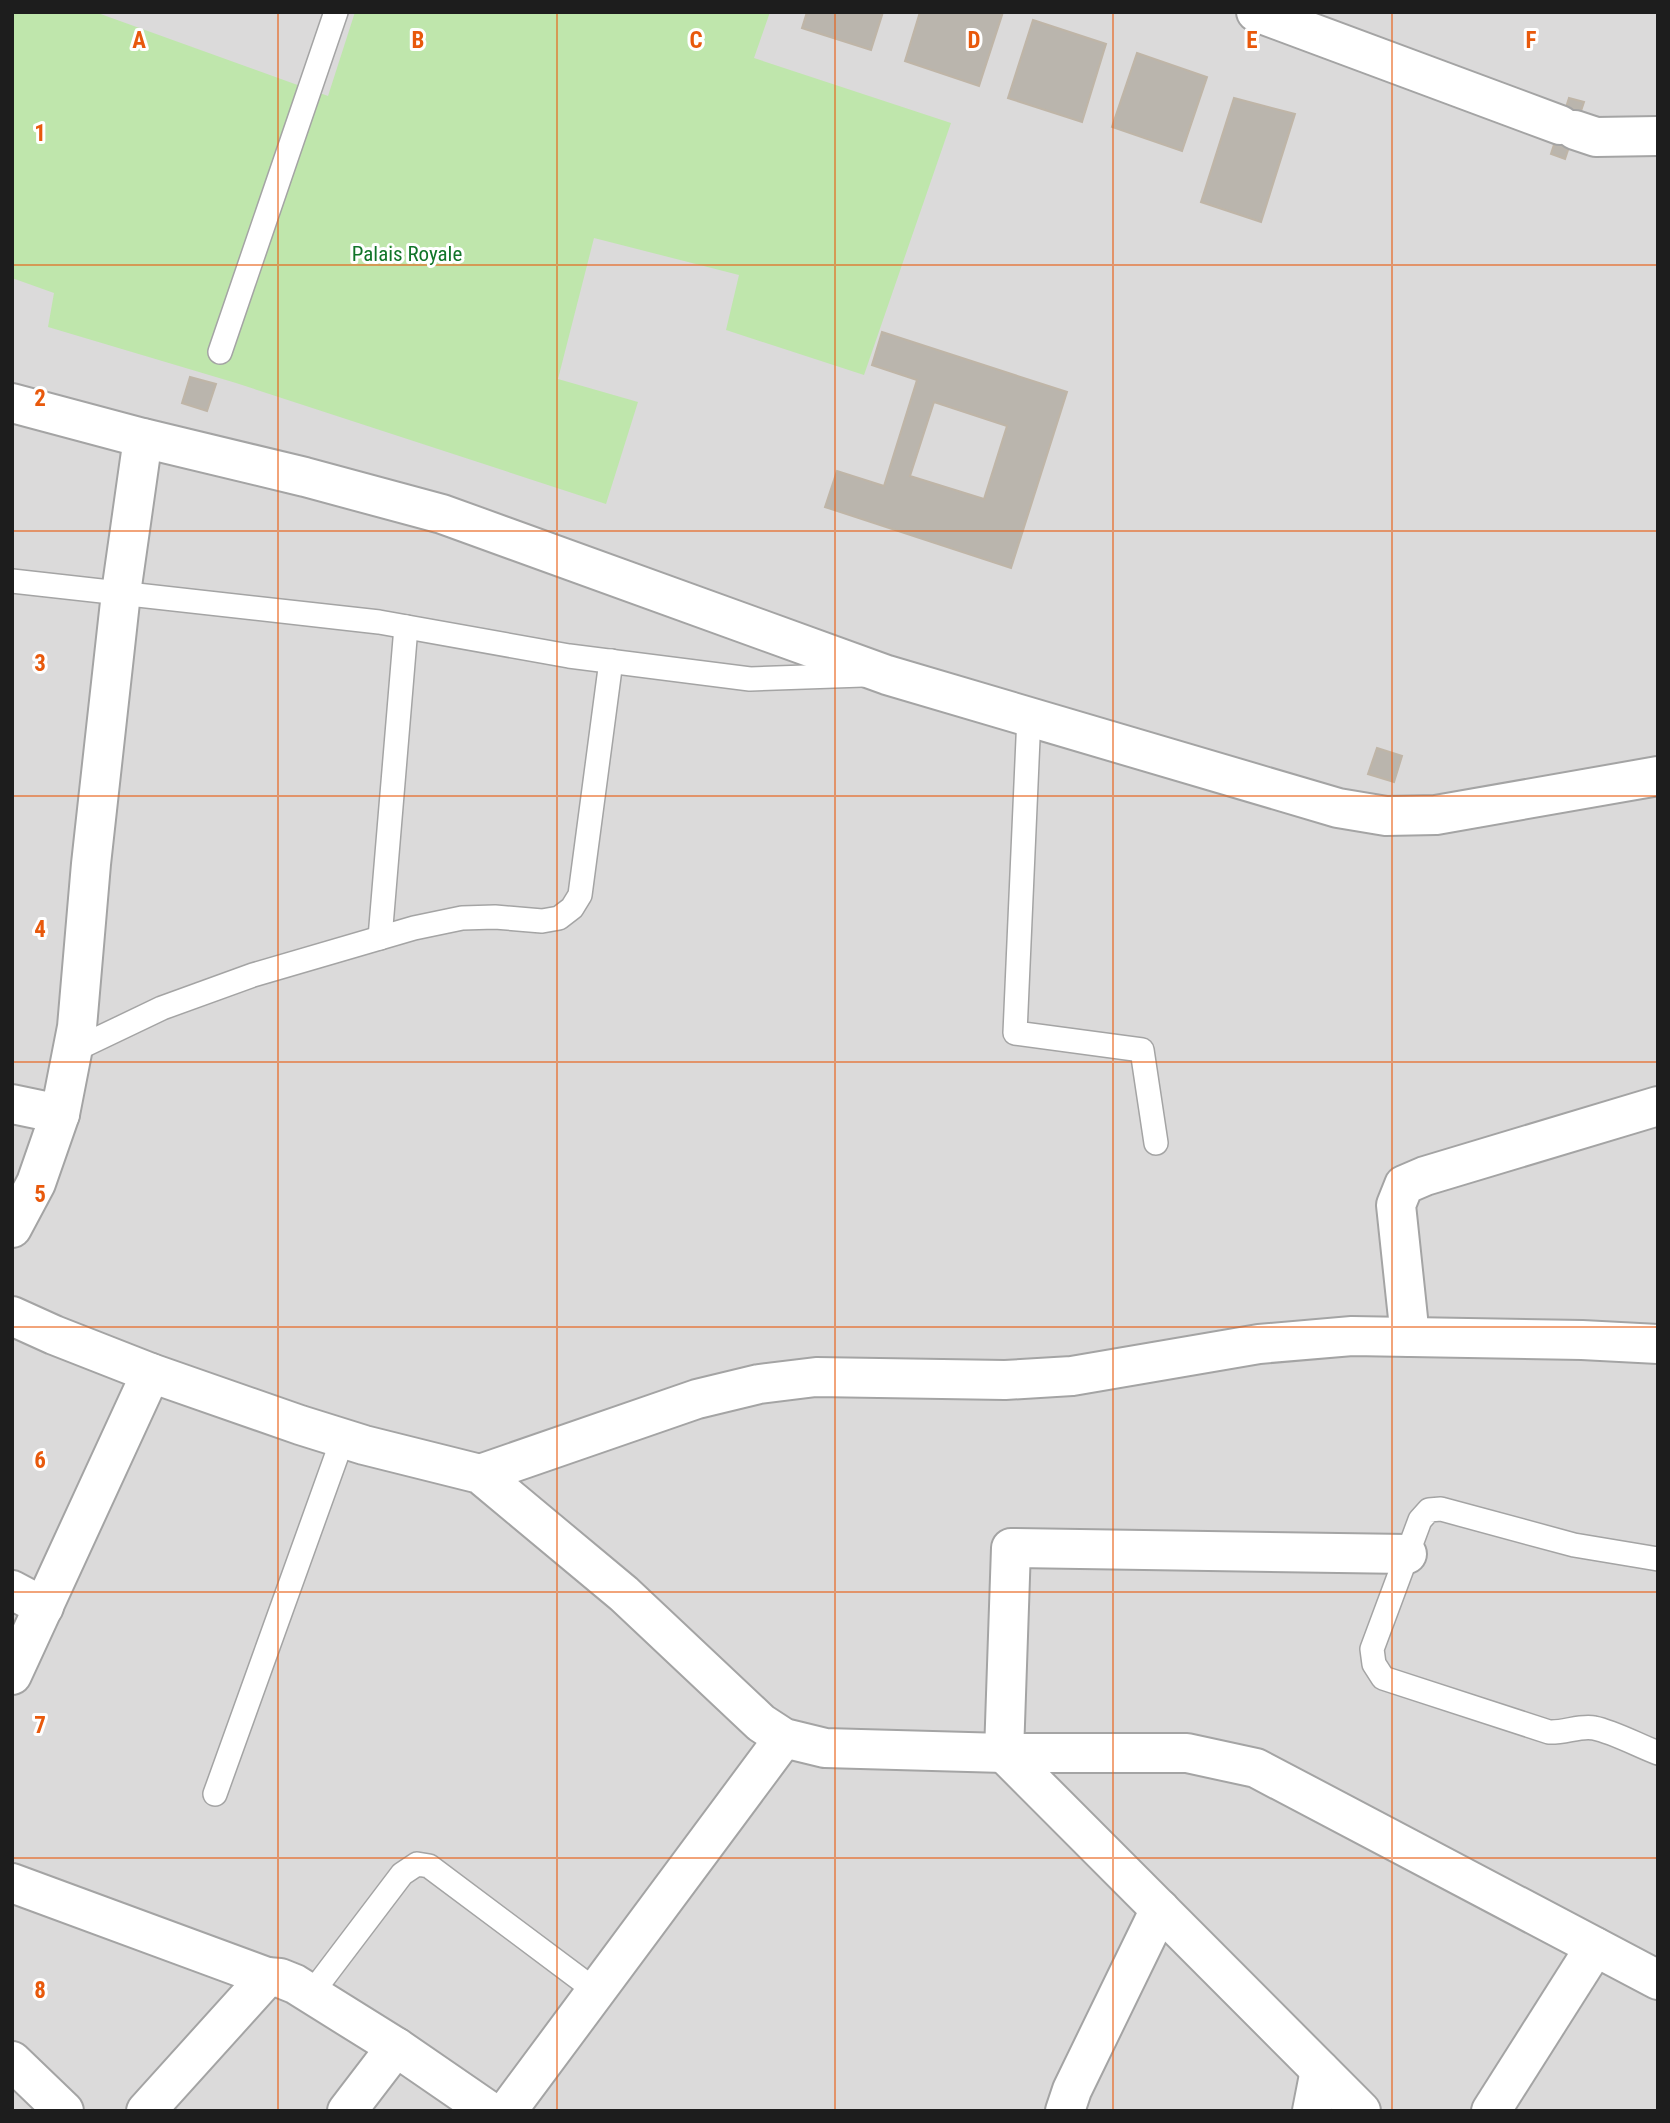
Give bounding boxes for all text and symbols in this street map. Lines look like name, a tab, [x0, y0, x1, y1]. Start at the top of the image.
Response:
text: A	[132, 27, 146, 54]
text: B	[412, 27, 424, 54]
text: C	[689, 27, 703, 54]
text: D	[968, 27, 981, 54]
text: E	[1246, 27, 1258, 54]
text: F	[1526, 27, 1537, 54]
text: 1	[34, 120, 46, 147]
park label: Palais Royale	[352, 242, 462, 266]
text: 2	[34, 385, 46, 412]
text: 3	[34, 650, 46, 677]
text: 4	[34, 916, 46, 943]
text: 5	[34, 1181, 46, 1208]
text: 6	[34, 1447, 46, 1474]
text: 7	[34, 1712, 46, 1739]
text: 8	[34, 1977, 46, 2004]

